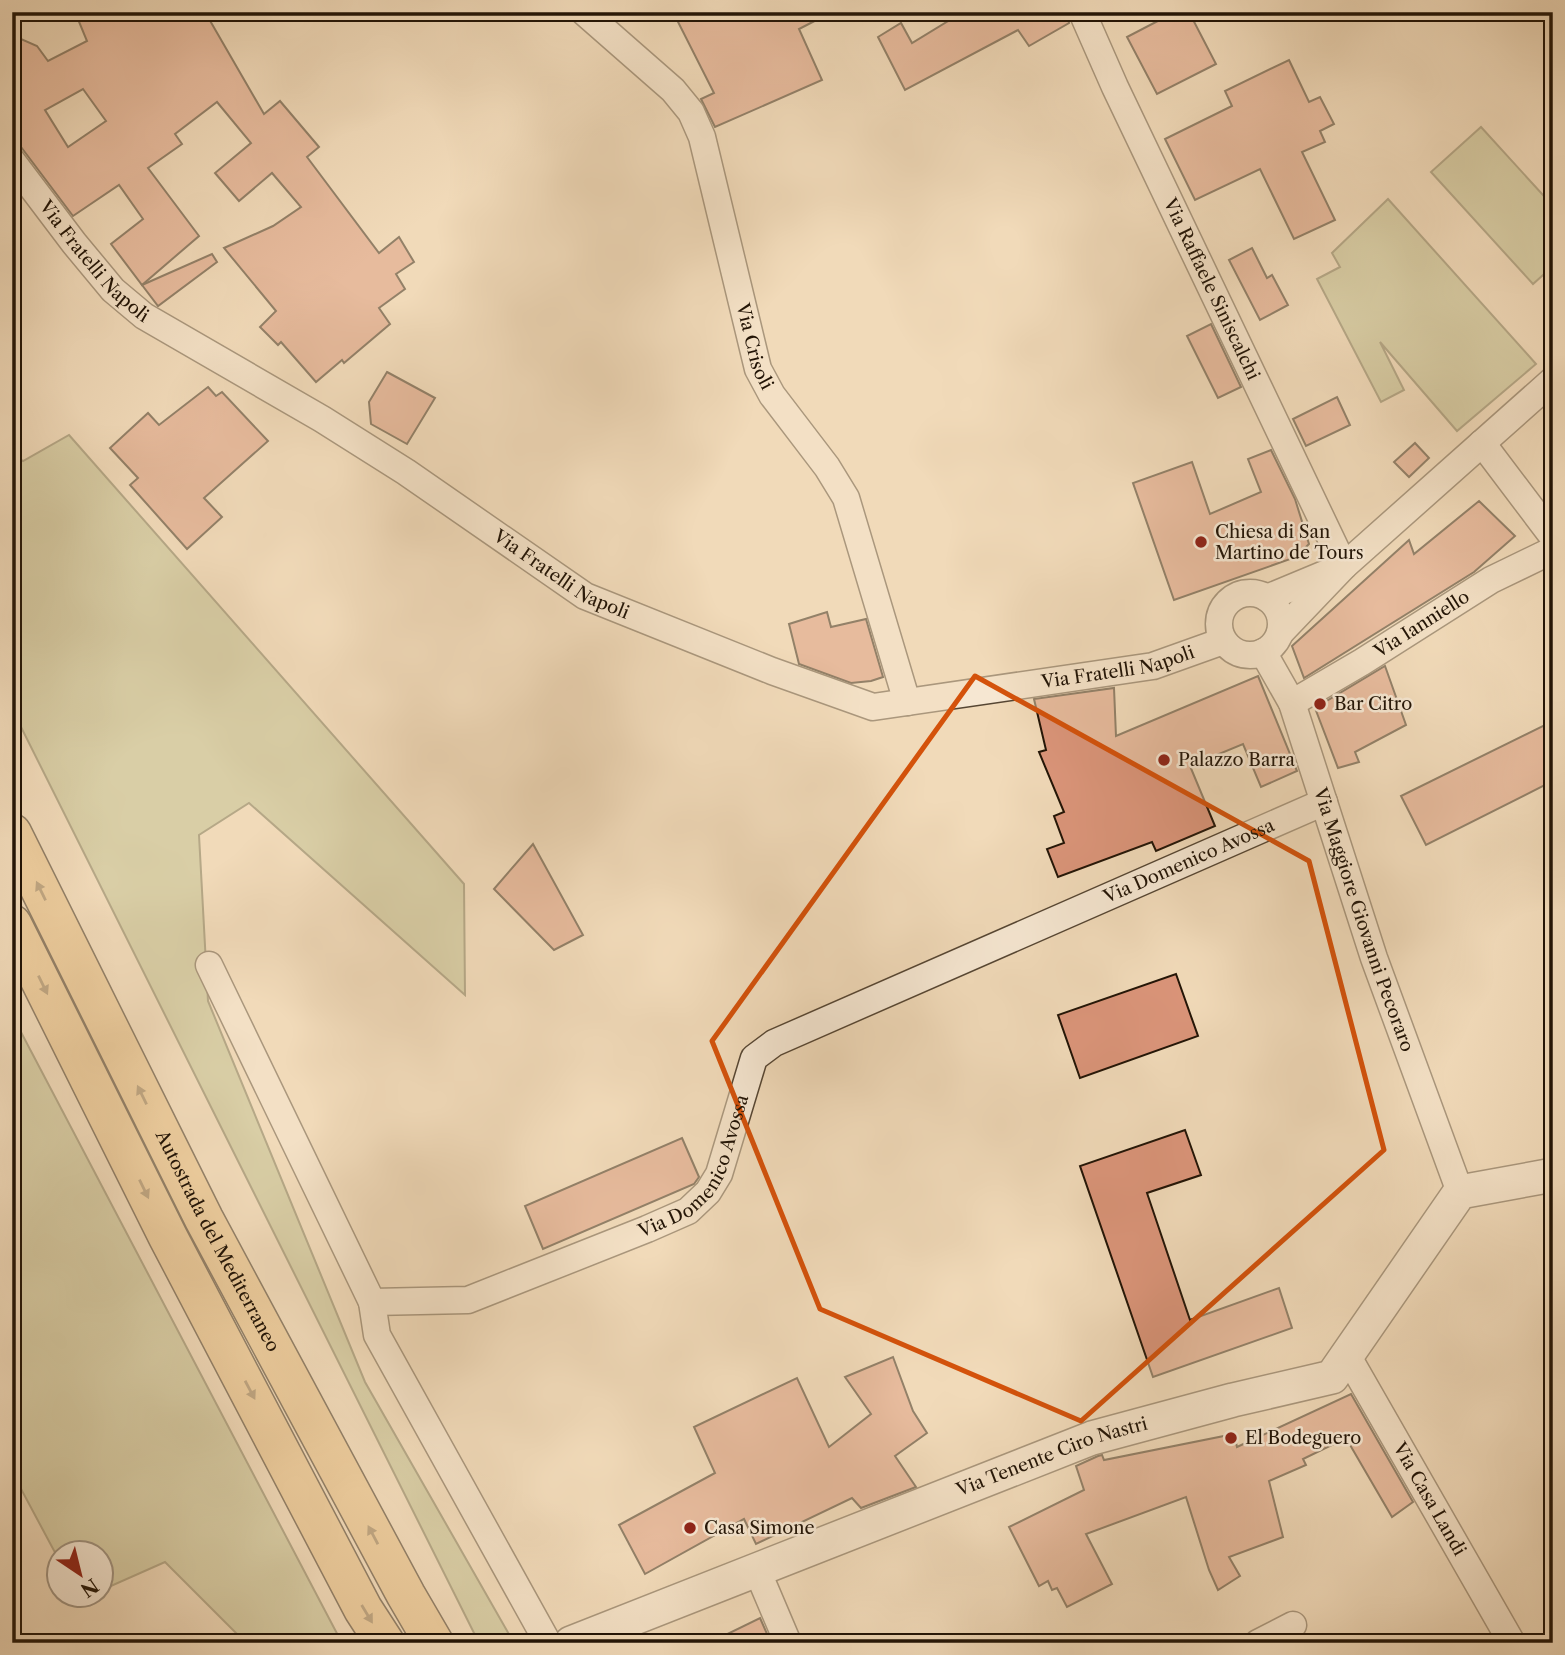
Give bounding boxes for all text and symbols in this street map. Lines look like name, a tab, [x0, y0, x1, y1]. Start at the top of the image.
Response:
street label: Via Raffaele Siniscalchi	[1158, 194, 1265, 384]
street label: Via Fratelli Napoli	[34, 195, 153, 328]
street label: Via Crisoli	[731, 300, 778, 394]
place label: Chiesa di San Martino de Tours	[1215, 521, 1364, 564]
street label: Via Fratelli Napoli	[488, 524, 633, 624]
marker: Chiesa di San Martino de Tours	[1193, 534, 1209, 550]
street label: Via Ianniello	[1369, 586, 1474, 663]
street label: Via Fratelli Napoli	[1039, 641, 1198, 693]
place label: Bar Citro	[1334, 693, 1412, 715]
marker: Bar Citro	[1312, 696, 1328, 712]
place label: Palazzo Barra	[1178, 749, 1295, 771]
marker: Palazzo Barra	[1156, 752, 1172, 768]
street label: Via Maggiore Giovanni Pecoraro	[1309, 784, 1419, 1055]
street label: Via Domenico Avossa	[1099, 814, 1278, 909]
one-way arrow	[36, 881, 47, 901]
one-way arrow	[37, 975, 48, 995]
one-way arrow	[137, 1085, 148, 1105]
street label: Via Domenico Avossa	[634, 1091, 753, 1243]
street label: Autostrada del Mediterraneo	[150, 1126, 284, 1356]
one-way arrow	[138, 1179, 150, 1199]
one-way arrow	[244, 1381, 256, 1400]
street label: Via Tenente Ciro Nastri	[952, 1412, 1150, 1502]
place label: El Bodeguero	[1245, 1427, 1361, 1449]
marker: El Bodeguero	[1223, 1430, 1239, 1446]
street label: Via Casa Landi	[1388, 1438, 1471, 1560]
place label: Casa Simone	[704, 1517, 815, 1539]
marker: Casa Simone	[682, 1520, 698, 1536]
one-way arrow	[368, 1525, 379, 1545]
north arrow	[46, 1540, 116, 1610]
text: N	[76, 1573, 103, 1602]
one-way arrow	[361, 1604, 373, 1623]

